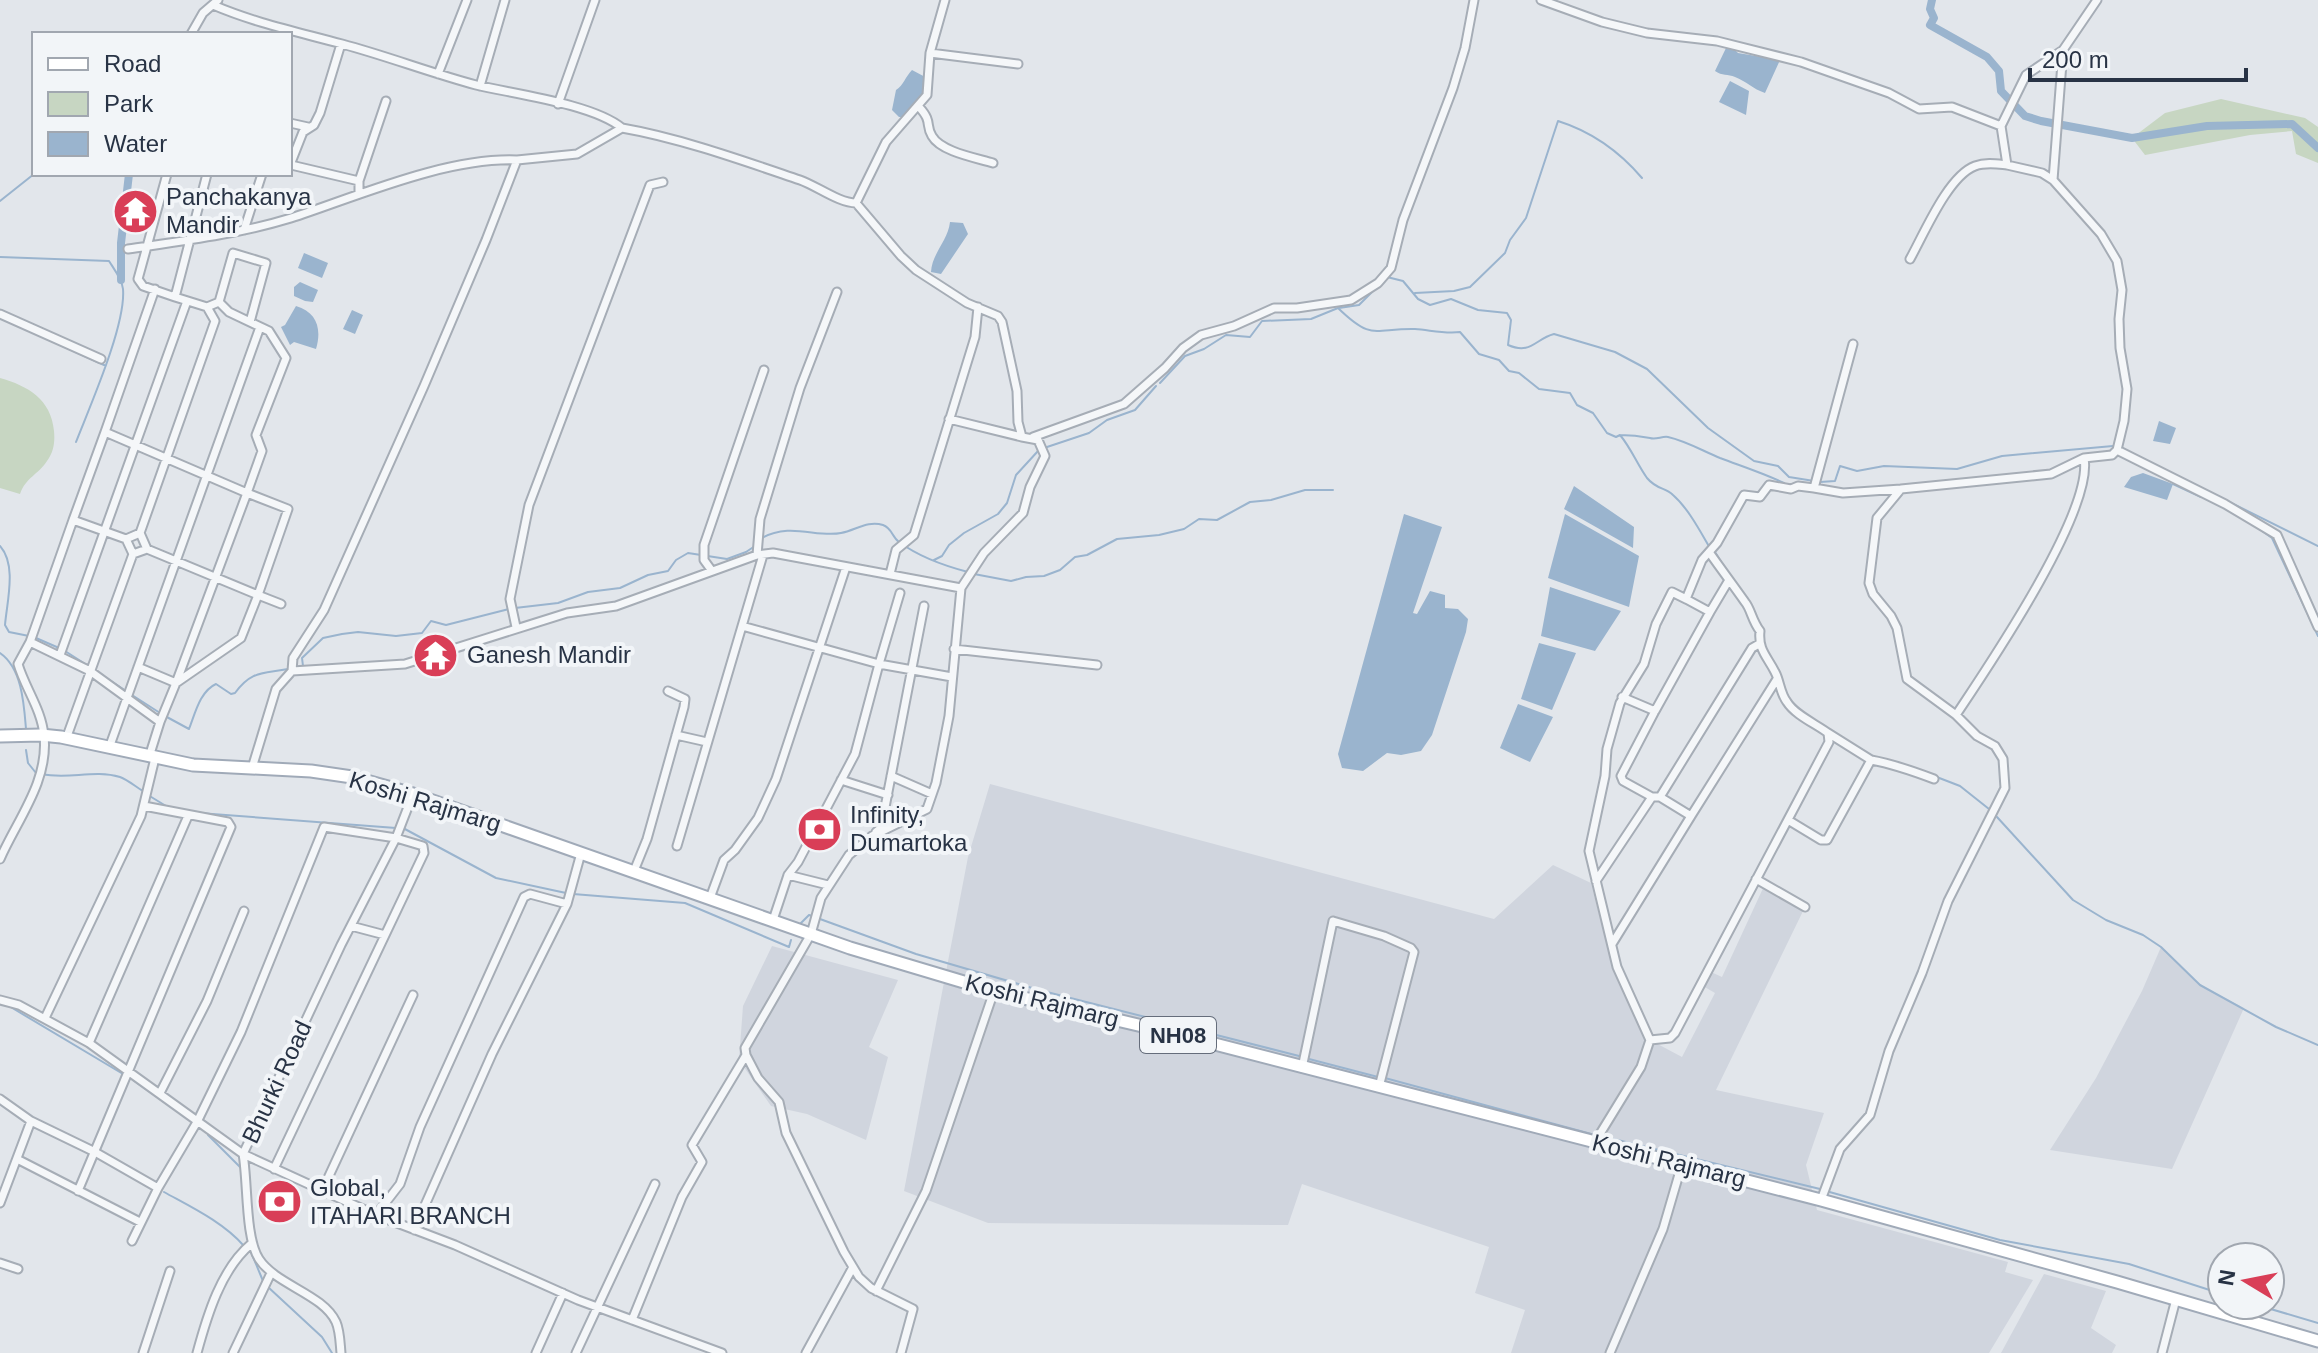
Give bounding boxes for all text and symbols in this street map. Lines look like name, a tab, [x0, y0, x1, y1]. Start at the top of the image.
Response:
legend	[32, 32, 292, 176]
scale bar	[2030, 32, 2246, 82]
text: 200 m	[2042, 46, 2109, 73]
text: Road	[104, 50, 161, 77]
text: Park	[104, 90, 154, 117]
text: Water	[104, 130, 167, 157]
place label: Panchakanya Mandir	[166, 183, 312, 238]
temple icon: Panchakanya Mandir	[111, 187, 159, 235]
temple icon: Ganesh Mandir	[412, 631, 460, 679]
place label: Ganesh Mandir	[467, 641, 631, 668]
street label: Koshi Rajmarg	[346, 766, 504, 837]
place label: Infinity, Dumartoka	[850, 801, 968, 856]
bank icon: Infinity, Dumartoka	[795, 805, 843, 853]
street label: Koshi Rajmarg	[962, 968, 1122, 1033]
street label: Bhurki Road	[236, 1016, 317, 1147]
road number: NH08	[1140, 1017, 1216, 1053]
street label: Koshi Rajmarg	[1589, 1128, 1749, 1193]
place label: Global, ITAHARI BRANCH	[310, 1174, 511, 1229]
bank icon: Global, ITAHARI BRANCH	[255, 1178, 303, 1226]
north arrow	[2206, 1241, 2286, 1321]
text: N	[2213, 1268, 2240, 1288]

